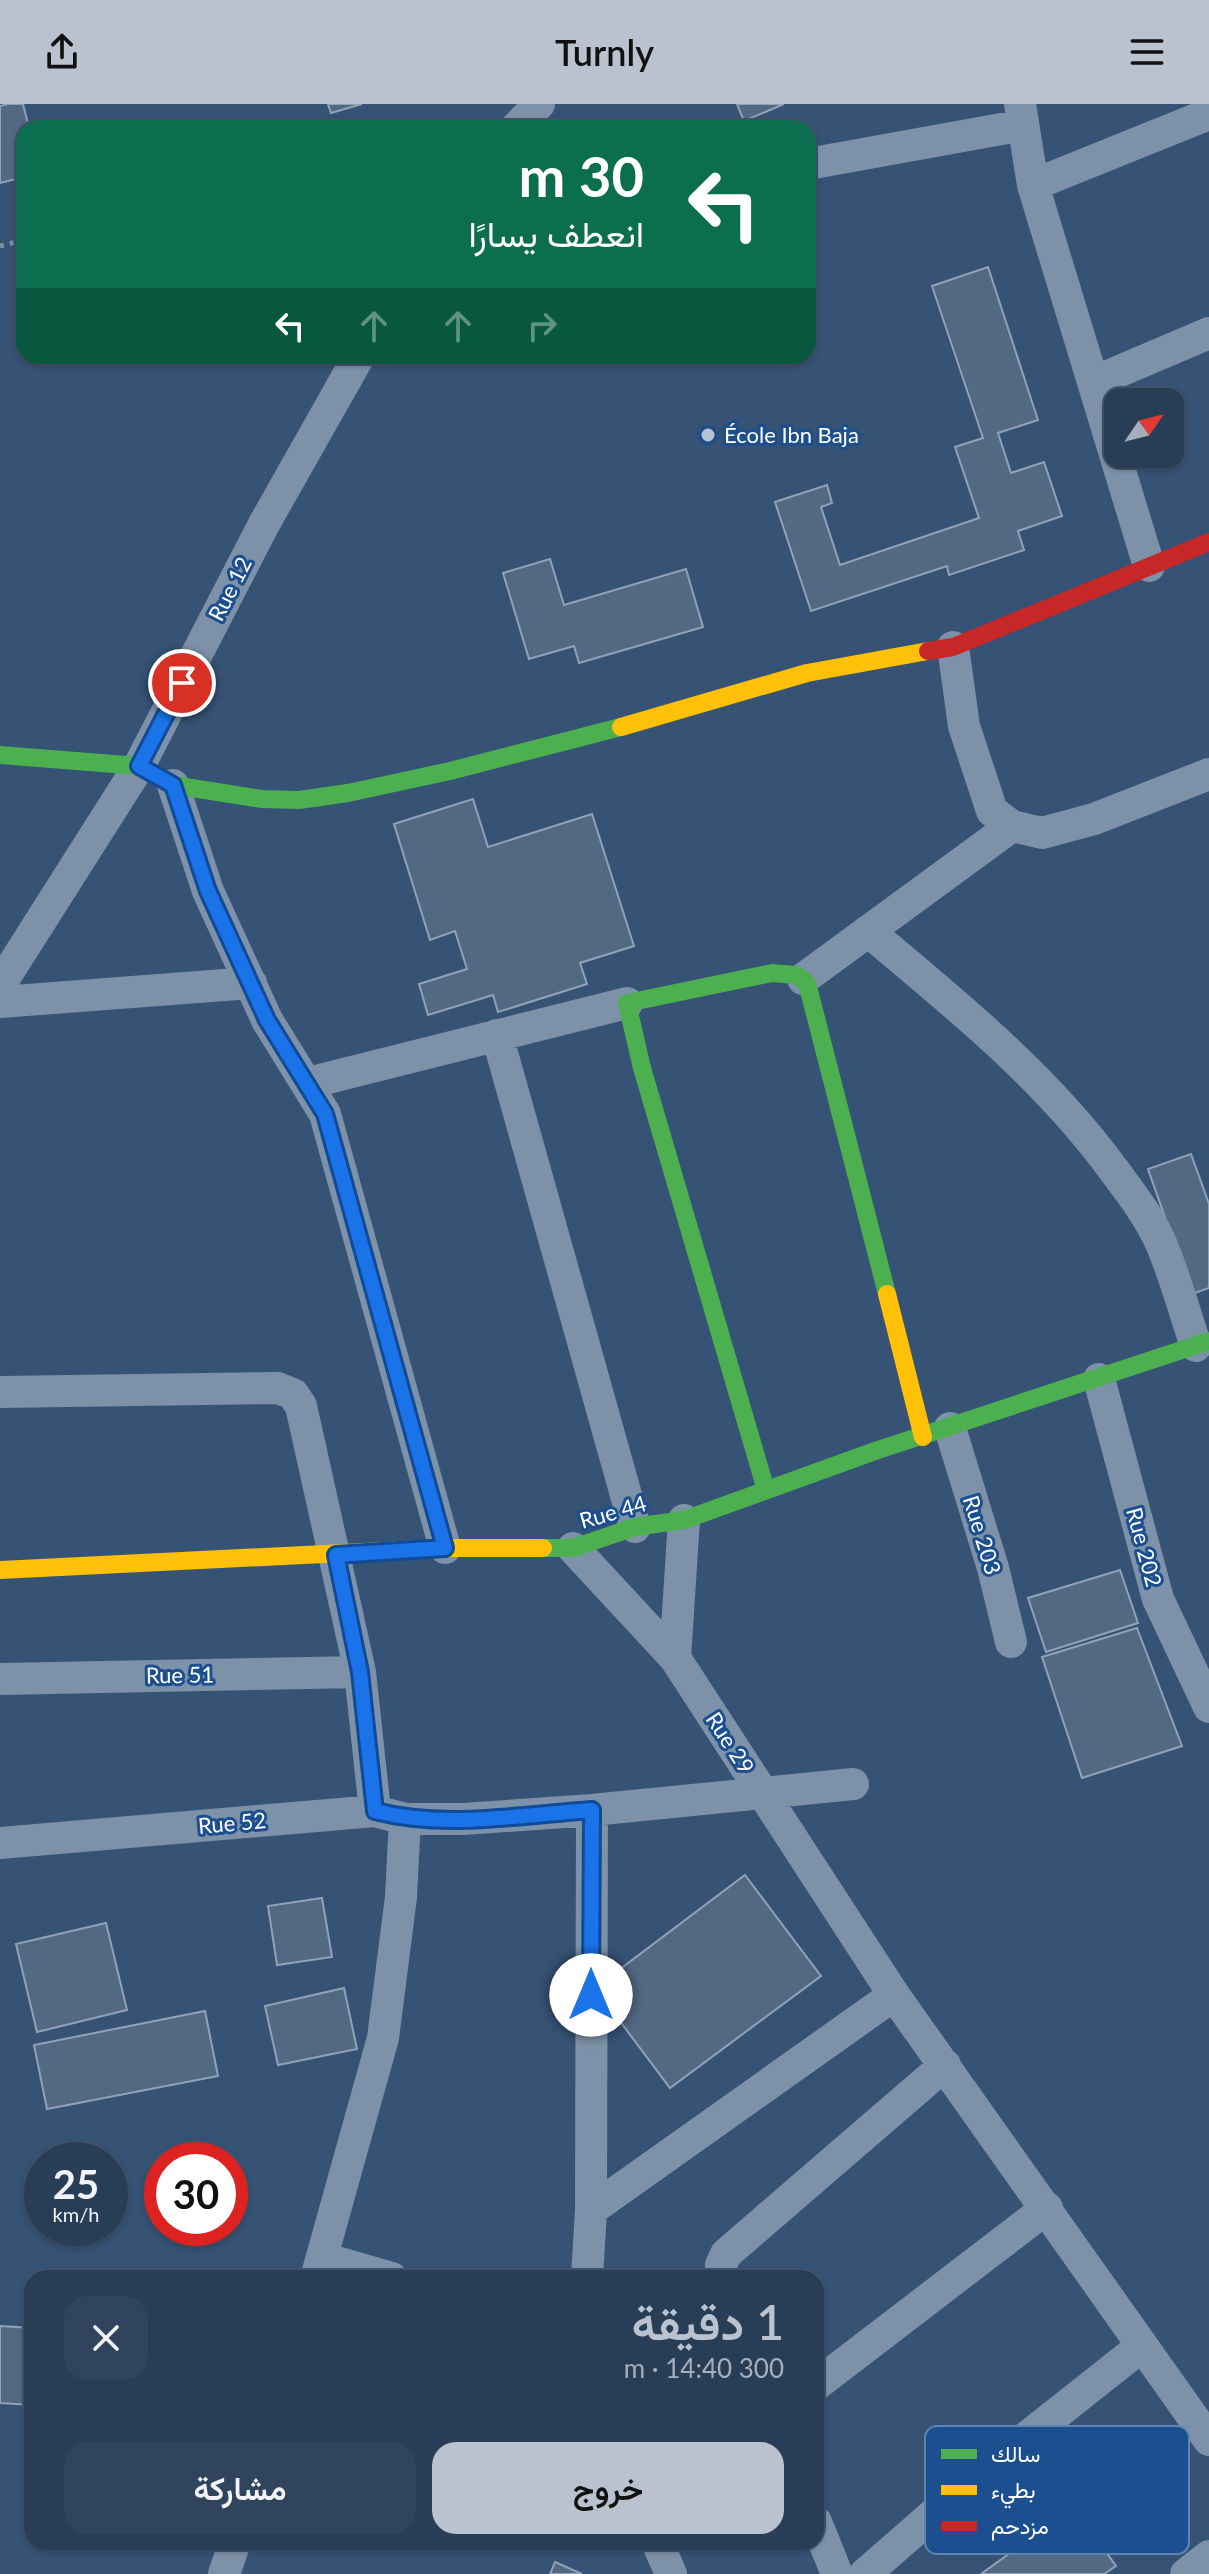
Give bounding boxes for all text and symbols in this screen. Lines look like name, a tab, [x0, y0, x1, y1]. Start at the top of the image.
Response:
icon: share	[40, 30, 84, 74]
text: Turnly	[555, 30, 654, 74]
icon: menu	[1125, 30, 1169, 74]
text: 30 m	[519, 142, 644, 209]
icon: left	[672, 152, 776, 256]
text: انعطف يسارًا	[469, 211, 644, 255]
icon: left	[268, 304, 312, 348]
icon: ahead	[352, 304, 396, 348]
icon: ahead	[436, 304, 480, 348]
icon: right	[520, 304, 564, 348]
north arrow	[1104, 388, 1184, 468]
map controls	[1104, 388, 1184, 468]
place label: École Ibn Baja	[724, 421, 859, 448]
marker: École Ibn Baja	[699, 426, 717, 444]
street label: Rue 12	[202, 552, 257, 625]
pin	[148, 649, 216, 717]
icon: arrive	[160, 661, 204, 705]
street label: Rue 44	[576, 1489, 650, 1534]
street label: Rue 203	[958, 1492, 1007, 1578]
street label: Rue 202	[1121, 1504, 1168, 1590]
street label: Rue 51	[146, 1660, 214, 1689]
street label: Rue 29	[700, 1707, 760, 1779]
street label: Rue 52	[197, 1806, 267, 1839]
position arrow	[549, 1953, 633, 2037]
speed limit sign: 30	[144, 2142, 248, 2246]
text: 25	[53, 2160, 99, 2208]
text: km/h	[53, 2202, 99, 2226]
text: 1 دقيقة	[632, 2293, 784, 2350]
button: close	[64, 2296, 148, 2380]
text: 300 m · 14:40	[624, 2352, 784, 2384]
legend	[925, 2426, 1189, 2554]
text: سالك	[991, 2440, 1040, 2467]
button: مشاركة	[64, 2442, 416, 2534]
button: خروج	[432, 2442, 784, 2534]
text: بطيء	[991, 2476, 1036, 2509]
text: مزدحم	[991, 2512, 1049, 2541]

